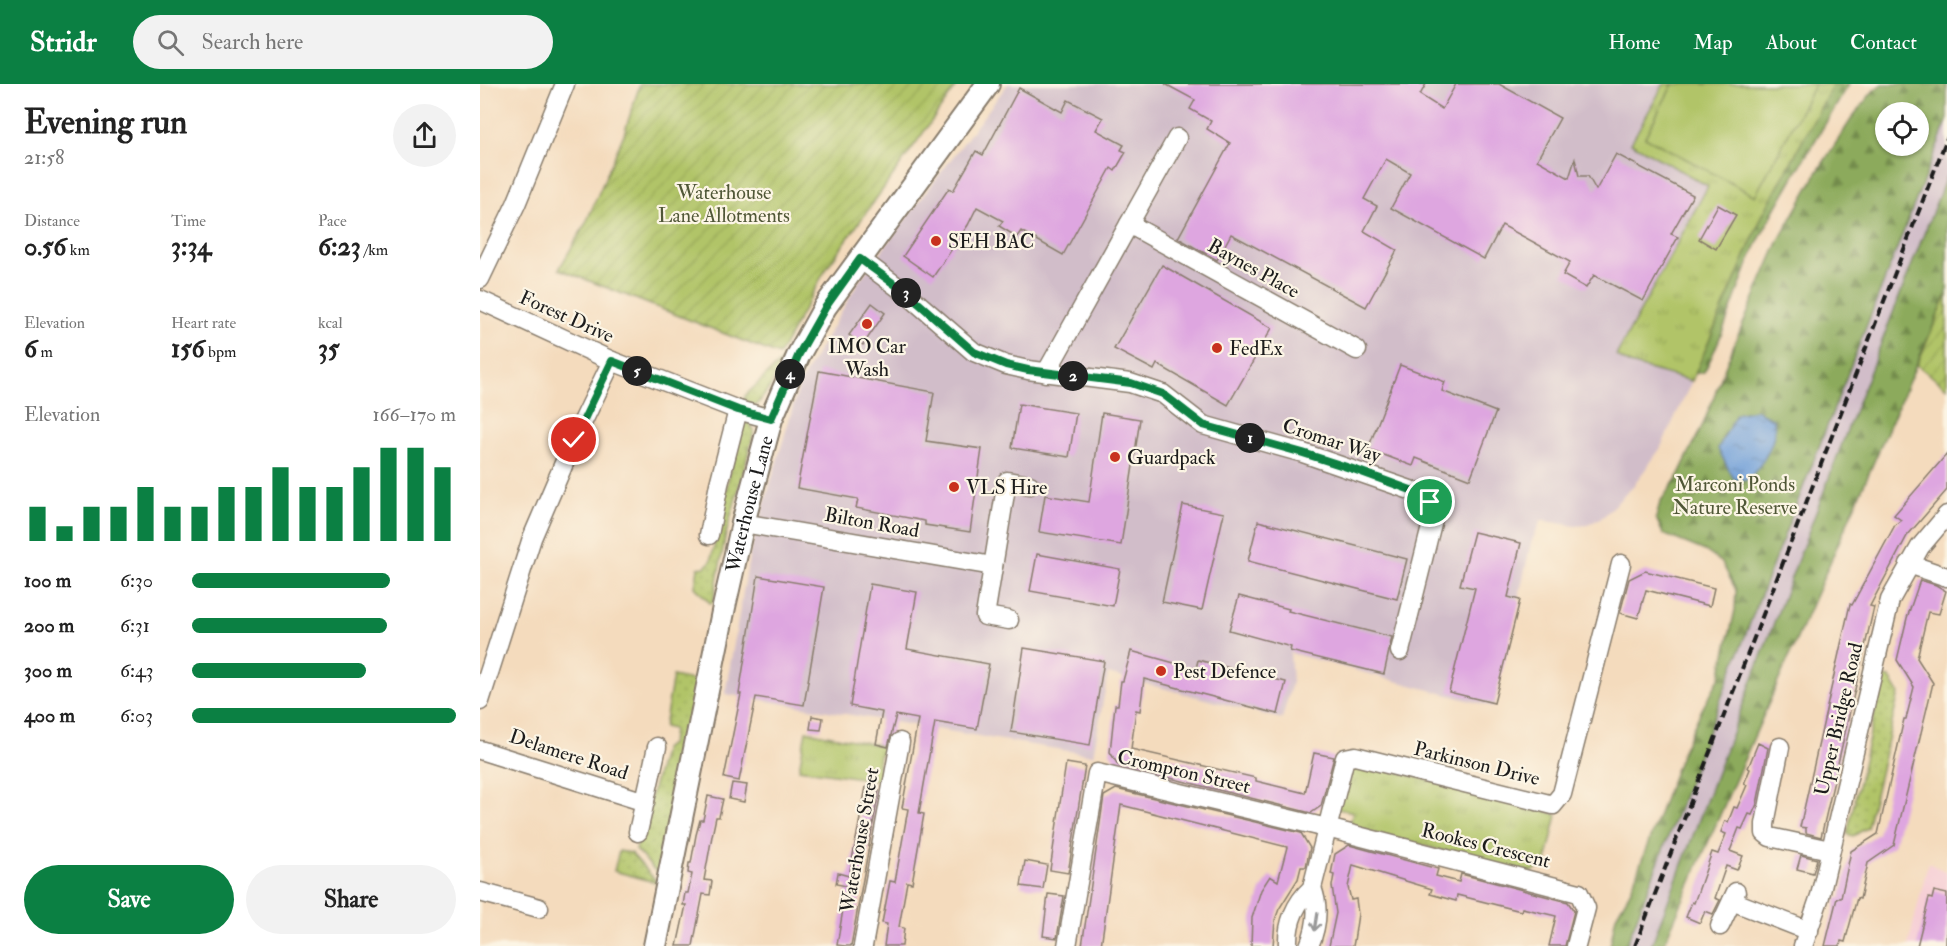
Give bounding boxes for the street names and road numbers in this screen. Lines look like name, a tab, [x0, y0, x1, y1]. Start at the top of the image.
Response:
street label: Baynes Place	[1203, 233, 1304, 304]
street label: Forest Drive	[516, 285, 618, 348]
street label: Cromar Way	[1279, 413, 1385, 469]
street label: Waterhouse Lane	[720, 433, 779, 576]
street label: Bilton Road	[823, 502, 921, 543]
street label: Upper Bridge Road	[1809, 640, 1869, 798]
street label: Delamere Road	[506, 723, 632, 786]
street label: Parkinson Drive	[1411, 736, 1542, 791]
street label: Crompton Street	[1115, 744, 1253, 800]
street label: Waterhouse Street	[834, 765, 885, 916]
street label: Rookes Crescent	[1419, 817, 1554, 874]

